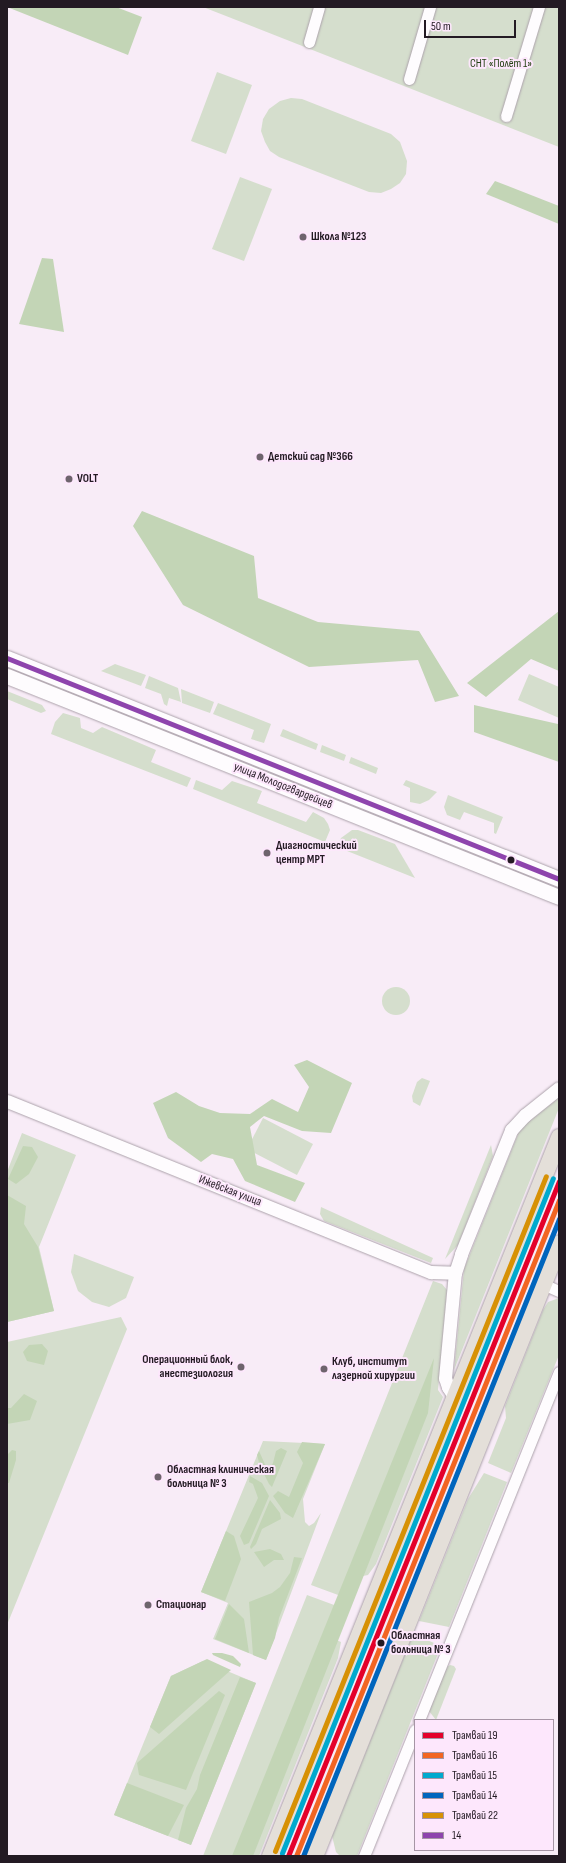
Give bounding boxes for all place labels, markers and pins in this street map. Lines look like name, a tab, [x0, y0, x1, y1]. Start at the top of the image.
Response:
place label: Школа №123	[311, 230, 366, 244]
marker: Школа №123	[298, 232, 308, 242]
place label: Детский сад №366	[268, 450, 353, 464]
marker: Детский сад №366	[255, 452, 265, 462]
place label: VOLT	[77, 472, 98, 486]
marker: VOLT	[64, 474, 74, 484]
place label: Диагностический центр МРТ	[276, 839, 357, 867]
marker: Диагностический центр МРТ	[261, 847, 273, 859]
unlabelled marker	[506, 855, 516, 865]
place label: Операционный блок, анестезиология	[142, 1353, 233, 1381]
place label: Клуб, институт лазерной хирургии	[332, 1355, 415, 1383]
marker: Операционный блок, анестезиология	[236, 1362, 246, 1372]
marker: Клуб, институт лазерной хирургии	[319, 1364, 329, 1374]
place label: Областная клиническая больница № 3	[167, 1463, 274, 1491]
marker: Областная клиническая больница № 3	[152, 1471, 164, 1483]
place label: Стационар	[156, 1598, 206, 1612]
marker: Стационар	[143, 1600, 153, 1610]
place label: Областная больница № 3	[391, 1629, 451, 1657]
marker: Областная больница № 3	[374, 1636, 388, 1650]

